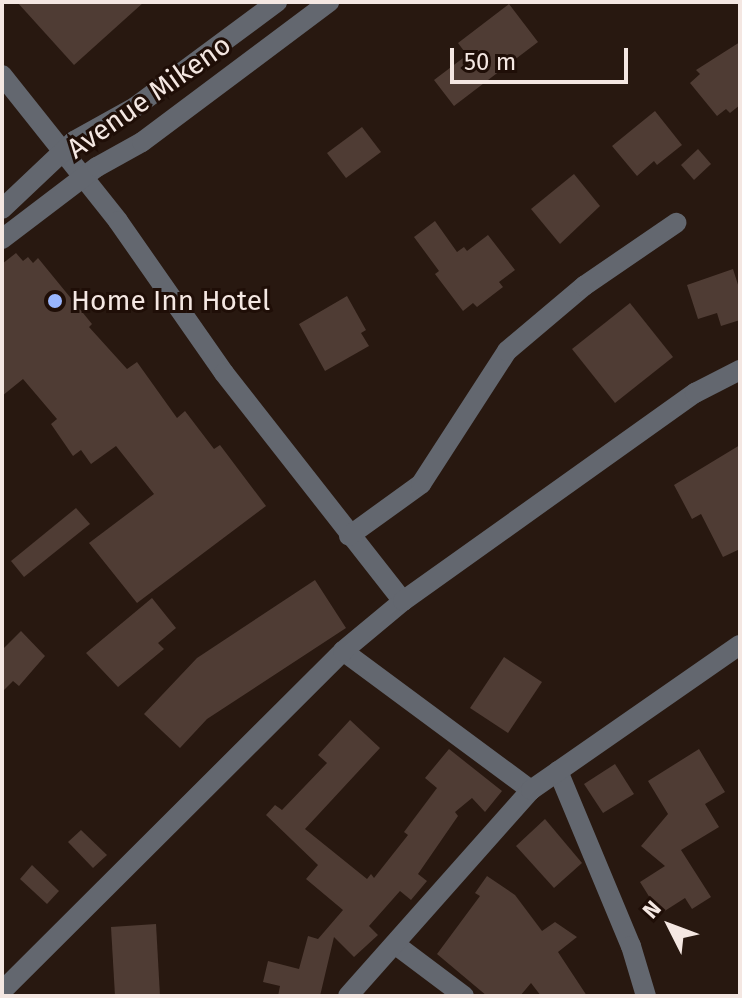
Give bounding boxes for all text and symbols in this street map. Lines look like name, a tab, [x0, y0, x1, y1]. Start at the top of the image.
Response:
street label: Avenue Mikeno	[61, 28, 237, 166]
scale bar	[454, 32, 632, 82]
text: 50 m	[464, 48, 516, 76]
place label: Home Inn Hotel	[71, 284, 270, 318]
marker: Home Inn Hotel	[46, 292, 64, 310]
north arrow	[630, 886, 710, 966]
text: N	[637, 895, 667, 924]

